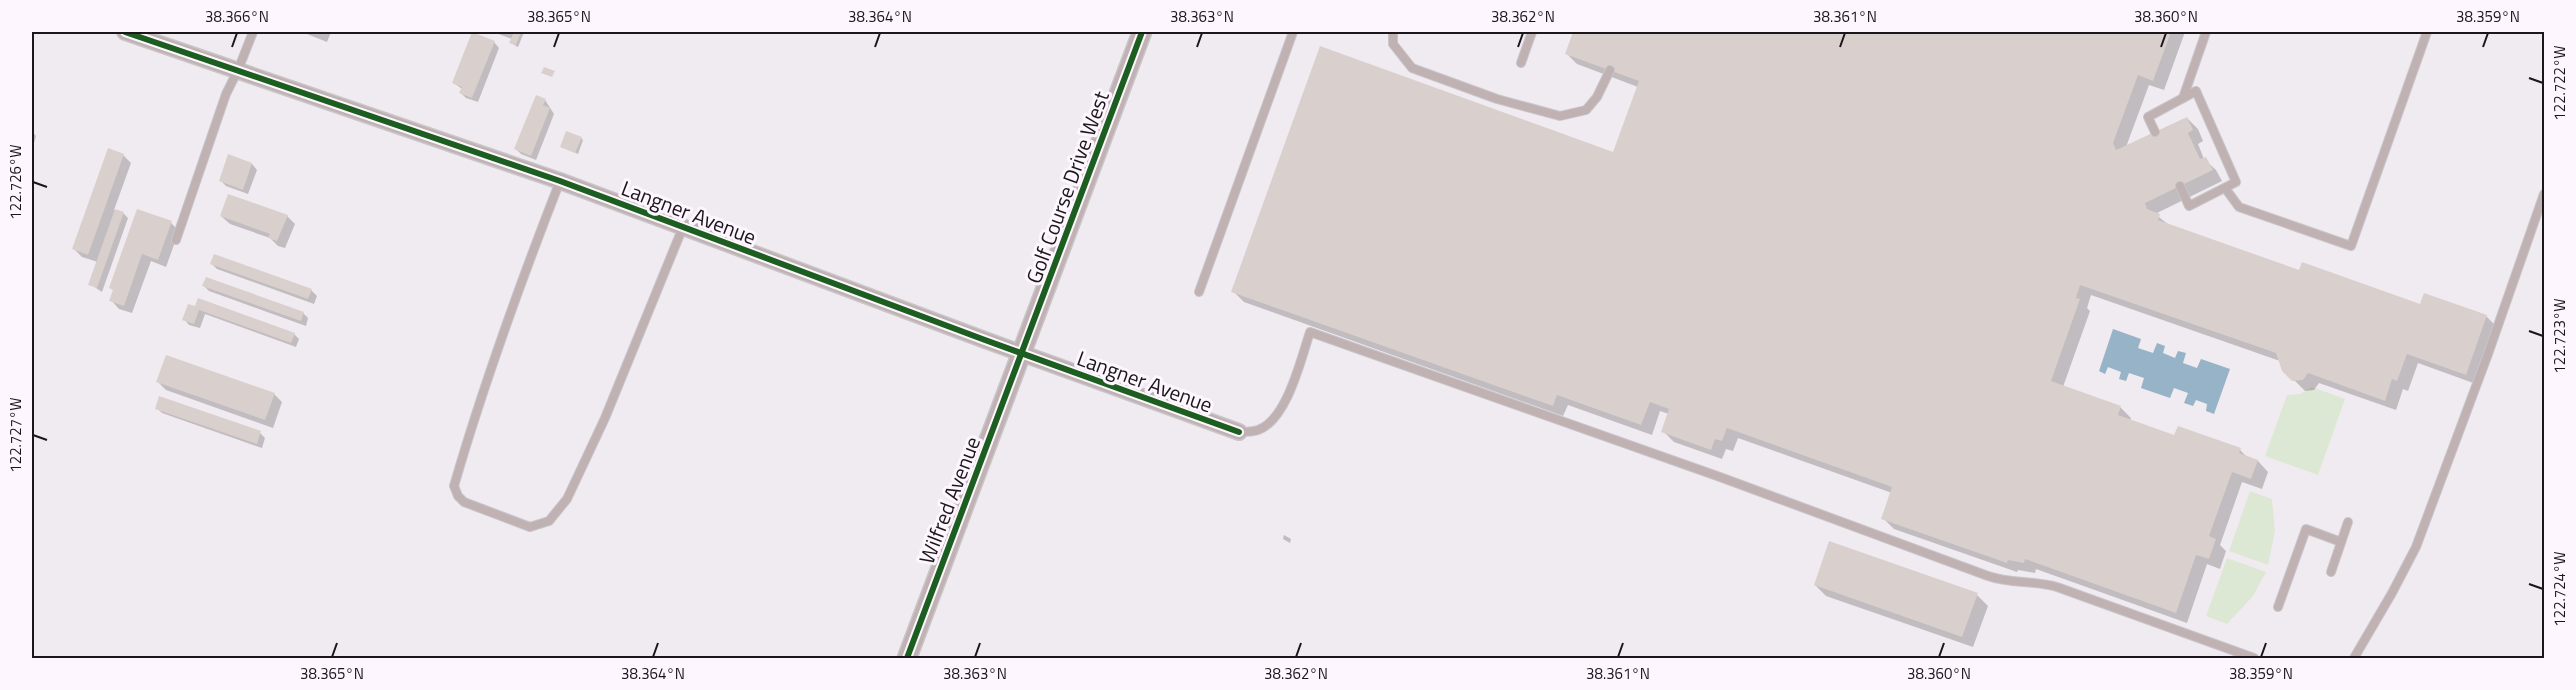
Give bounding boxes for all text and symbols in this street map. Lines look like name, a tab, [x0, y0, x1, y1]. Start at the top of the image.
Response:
text: 38.366°N	[205, 5, 269, 28]
text: 38.365°N	[527, 5, 591, 28]
text: 38.364°N	[848, 5, 912, 28]
text: 38.363°N	[1170, 5, 1234, 28]
text: 38.362°N	[1491, 5, 1555, 28]
text: 38.361°N	[1813, 5, 1877, 28]
text: 38.360°N	[2134, 5, 2198, 28]
text: 38.359°N	[2456, 5, 2520, 28]
text: 122.722°W	[2548, 45, 2571, 121]
street label: Golf Course Drive West	[1017, 86, 1117, 288]
text: 122.726°W	[4, 144, 27, 220]
street label: Langner Avenue	[617, 172, 761, 252]
text: 122.723°W	[2548, 298, 2571, 374]
street label: Langner Avenue	[1073, 342, 1217, 420]
text: 122.727°W	[4, 397, 27, 473]
street label: Wilfred Avenue	[910, 432, 988, 568]
text: 122.724°W	[2548, 551, 2571, 627]
text: 38.365°N	[300, 662, 364, 685]
text: 38.364°N	[621, 662, 685, 685]
text: 38.363°N	[943, 662, 1007, 685]
text: 38.362°N	[1264, 662, 1328, 685]
text: 38.361°N	[1586, 662, 1650, 685]
text: 38.360°N	[1907, 662, 1971, 685]
text: 38.359°N	[2229, 662, 2293, 685]

